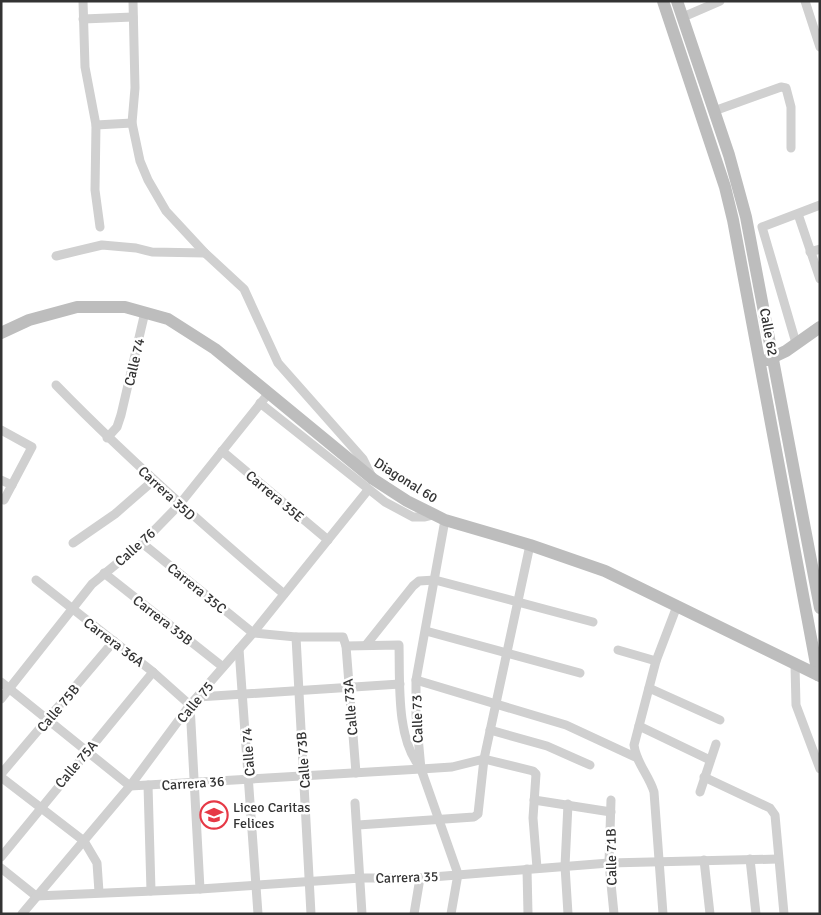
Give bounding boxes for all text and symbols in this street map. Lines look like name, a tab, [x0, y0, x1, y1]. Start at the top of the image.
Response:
street label: Calle 62	[756, 307, 781, 357]
street label: Calle 74	[121, 336, 148, 388]
street label: Diagonal 60	[371, 454, 441, 507]
street label: Carrera 35D	[135, 463, 199, 524]
street label: Carrera 35E	[242, 467, 307, 526]
street label: Calle 76	[112, 525, 159, 570]
street label: Carrera 35C	[164, 559, 230, 617]
street label: Carrera 35B	[129, 592, 196, 649]
street label: Carrera 36A	[80, 614, 148, 671]
street label: Calle 73A	[340, 677, 361, 736]
street label: Calle 75	[173, 678, 217, 727]
street label: Calle 75B	[34, 681, 83, 736]
street label: Calle 73	[408, 694, 427, 744]
street label: Calle 74	[238, 727, 259, 777]
street label: Calle 73B	[293, 731, 314, 789]
street label: Calle 75A	[52, 737, 102, 792]
street label: Carrera 36	[161, 773, 225, 794]
place label: Liceo Caritas Felices	[233, 799, 310, 832]
school or university icon: Liceo Caritas Felices	[199, 800, 229, 830]
street label: Calle 71B	[603, 828, 620, 886]
street label: Carrera 35	[375, 868, 439, 887]

